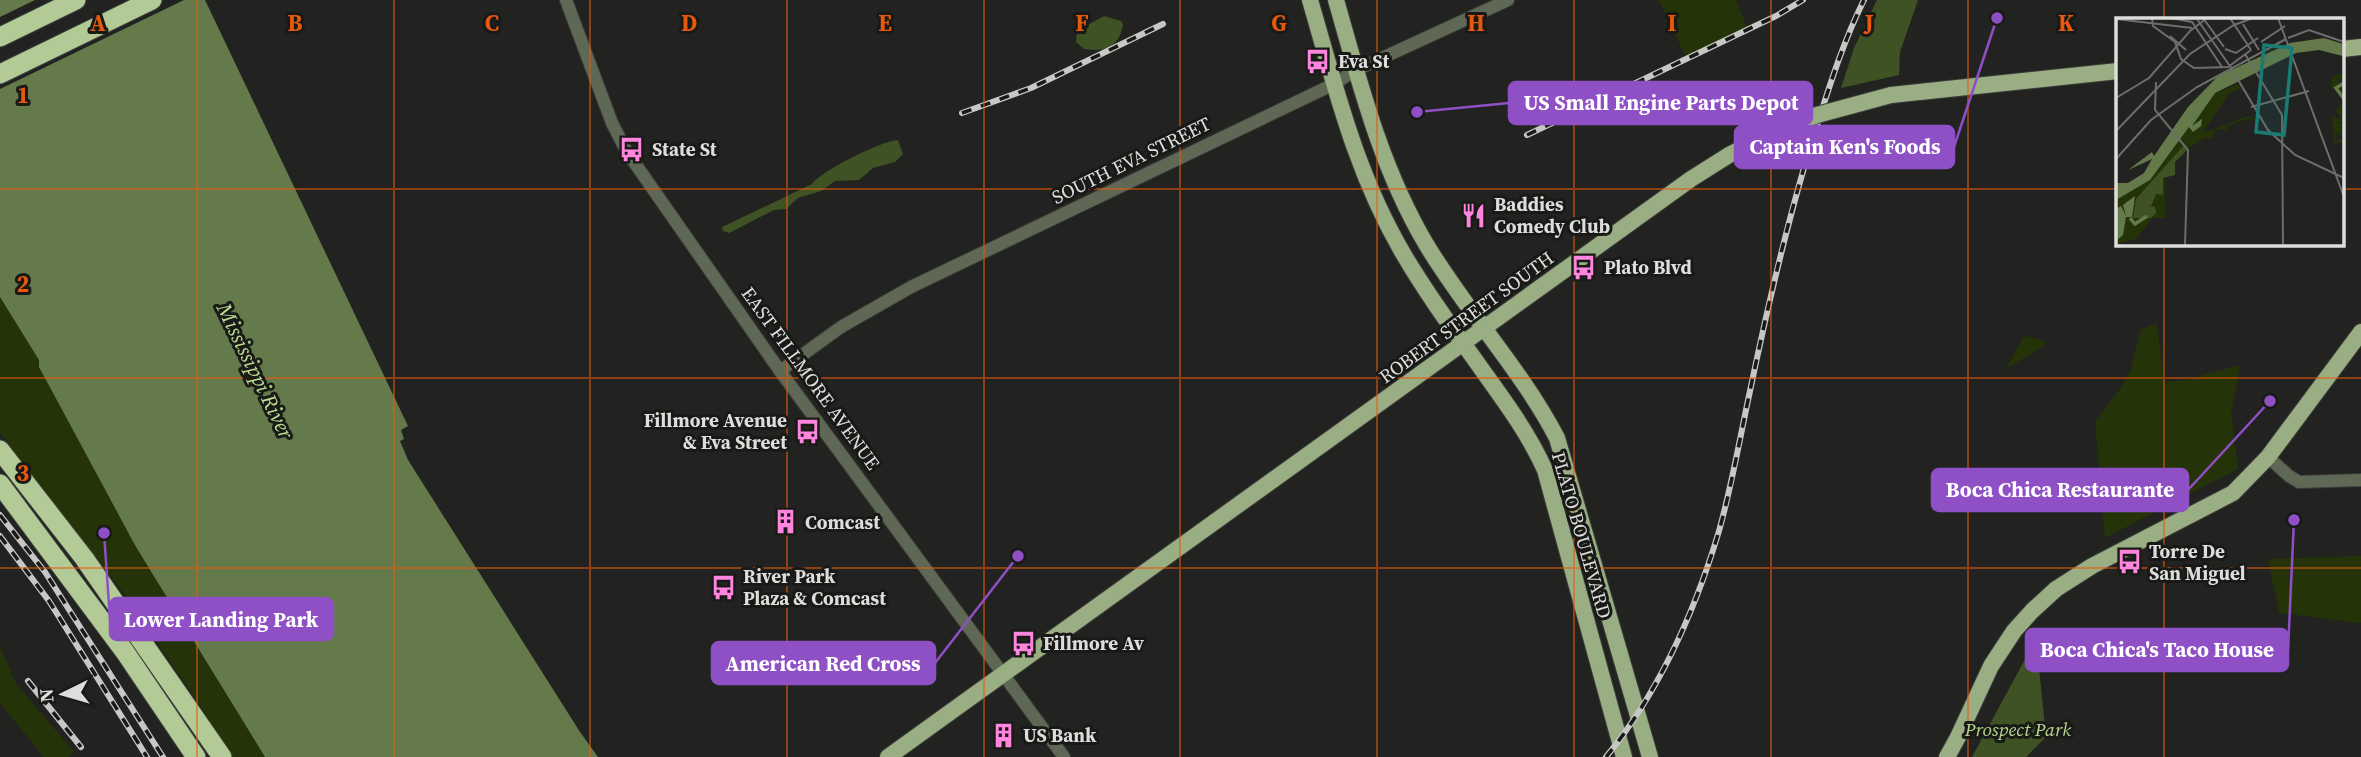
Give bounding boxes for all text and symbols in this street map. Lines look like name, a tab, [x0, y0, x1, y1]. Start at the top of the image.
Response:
text: A	[90, 7, 106, 39]
text: B	[288, 7, 303, 39]
text: C	[485, 7, 499, 39]
text: D	[681, 7, 697, 39]
text: E	[878, 7, 892, 39]
text: F	[1075, 7, 1089, 39]
text: G	[1271, 7, 1287, 39]
text: H	[1467, 7, 1485, 39]
text: I	[1668, 7, 1677, 39]
text: J	[1862, 7, 1874, 39]
text: K	[2058, 7, 2074, 39]
inset map	[2116, 18, 2344, 245]
bus stop icon: Eva St	[1304, 47, 1332, 75]
place label: Eva St	[1338, 48, 1389, 74]
text: 1	[17, 79, 29, 111]
callout: US Small Engine Parts Depot	[1509, 82, 1812, 124]
text: US Small Engine Parts Depot	[1523, 88, 1799, 117]
street label: SOUTH EVA STREET	[1047, 110, 1215, 210]
callout: Captain Ken's Foods	[1735, 126, 1954, 168]
text: Captain Ken's Foods	[1749, 132, 1941, 161]
bus stop icon: State St	[618, 135, 646, 163]
place label: State St	[652, 136, 717, 162]
place label: Baddies Comedy Club	[1494, 191, 1610, 239]
restaurant icon: Baddies Comedy Club	[1460, 201, 1488, 229]
street label: ROBERT STREET SOUTH	[1373, 245, 1559, 389]
bus stop icon: Plato Blvd	[1570, 253, 1598, 281]
place label: Plato Blvd	[1604, 254, 1692, 280]
text: 2	[17, 268, 29, 300]
street label: EAST FILLMORE AVENUE	[736, 281, 886, 475]
water label: Mississippi River	[210, 297, 301, 444]
place label: Fillmore Avenue & Eva Street	[644, 407, 787, 455]
bus stop icon: Fillmore Avenue & Eva Street	[793, 417, 821, 445]
street label: PLATO BOULEVARD	[1546, 449, 1618, 621]
text: 3	[17, 457, 29, 489]
callout: Boca Chica Restaurante	[1932, 469, 2188, 511]
text: Boca Chica Restaurante	[1946, 475, 2174, 504]
building icon: Comcast	[771, 508, 799, 536]
place label: Comcast	[805, 509, 880, 535]
place label: Torre De San Miguel	[2149, 538, 2246, 586]
bus stop icon: Torre De San Miguel	[2115, 548, 2143, 576]
place label: River Park Plaza & Comcast	[743, 563, 886, 611]
bus stop icon: River Park Plaza & Comcast	[709, 573, 737, 601]
callout: Lower Landing Park	[110, 598, 333, 640]
text: Lower Landing Park	[124, 605, 319, 634]
bus stop icon: Fillmore Av	[1009, 629, 1037, 657]
callout: Boca Chica's Taco House	[2026, 629, 2288, 671]
place label: Fillmore Av	[1043, 630, 1144, 656]
text: Boca Chica's Taco House	[2040, 635, 2274, 664]
callout: American Red Cross	[712, 642, 935, 684]
text: American Red Cross	[725, 649, 921, 678]
north arrow	[28, 659, 98, 729]
text: N	[32, 687, 60, 704]
park label: Prospect Park	[1964, 716, 2071, 742]
building icon: US Bank	[989, 721, 1017, 749]
place label: US Bank	[1023, 722, 1097, 748]

